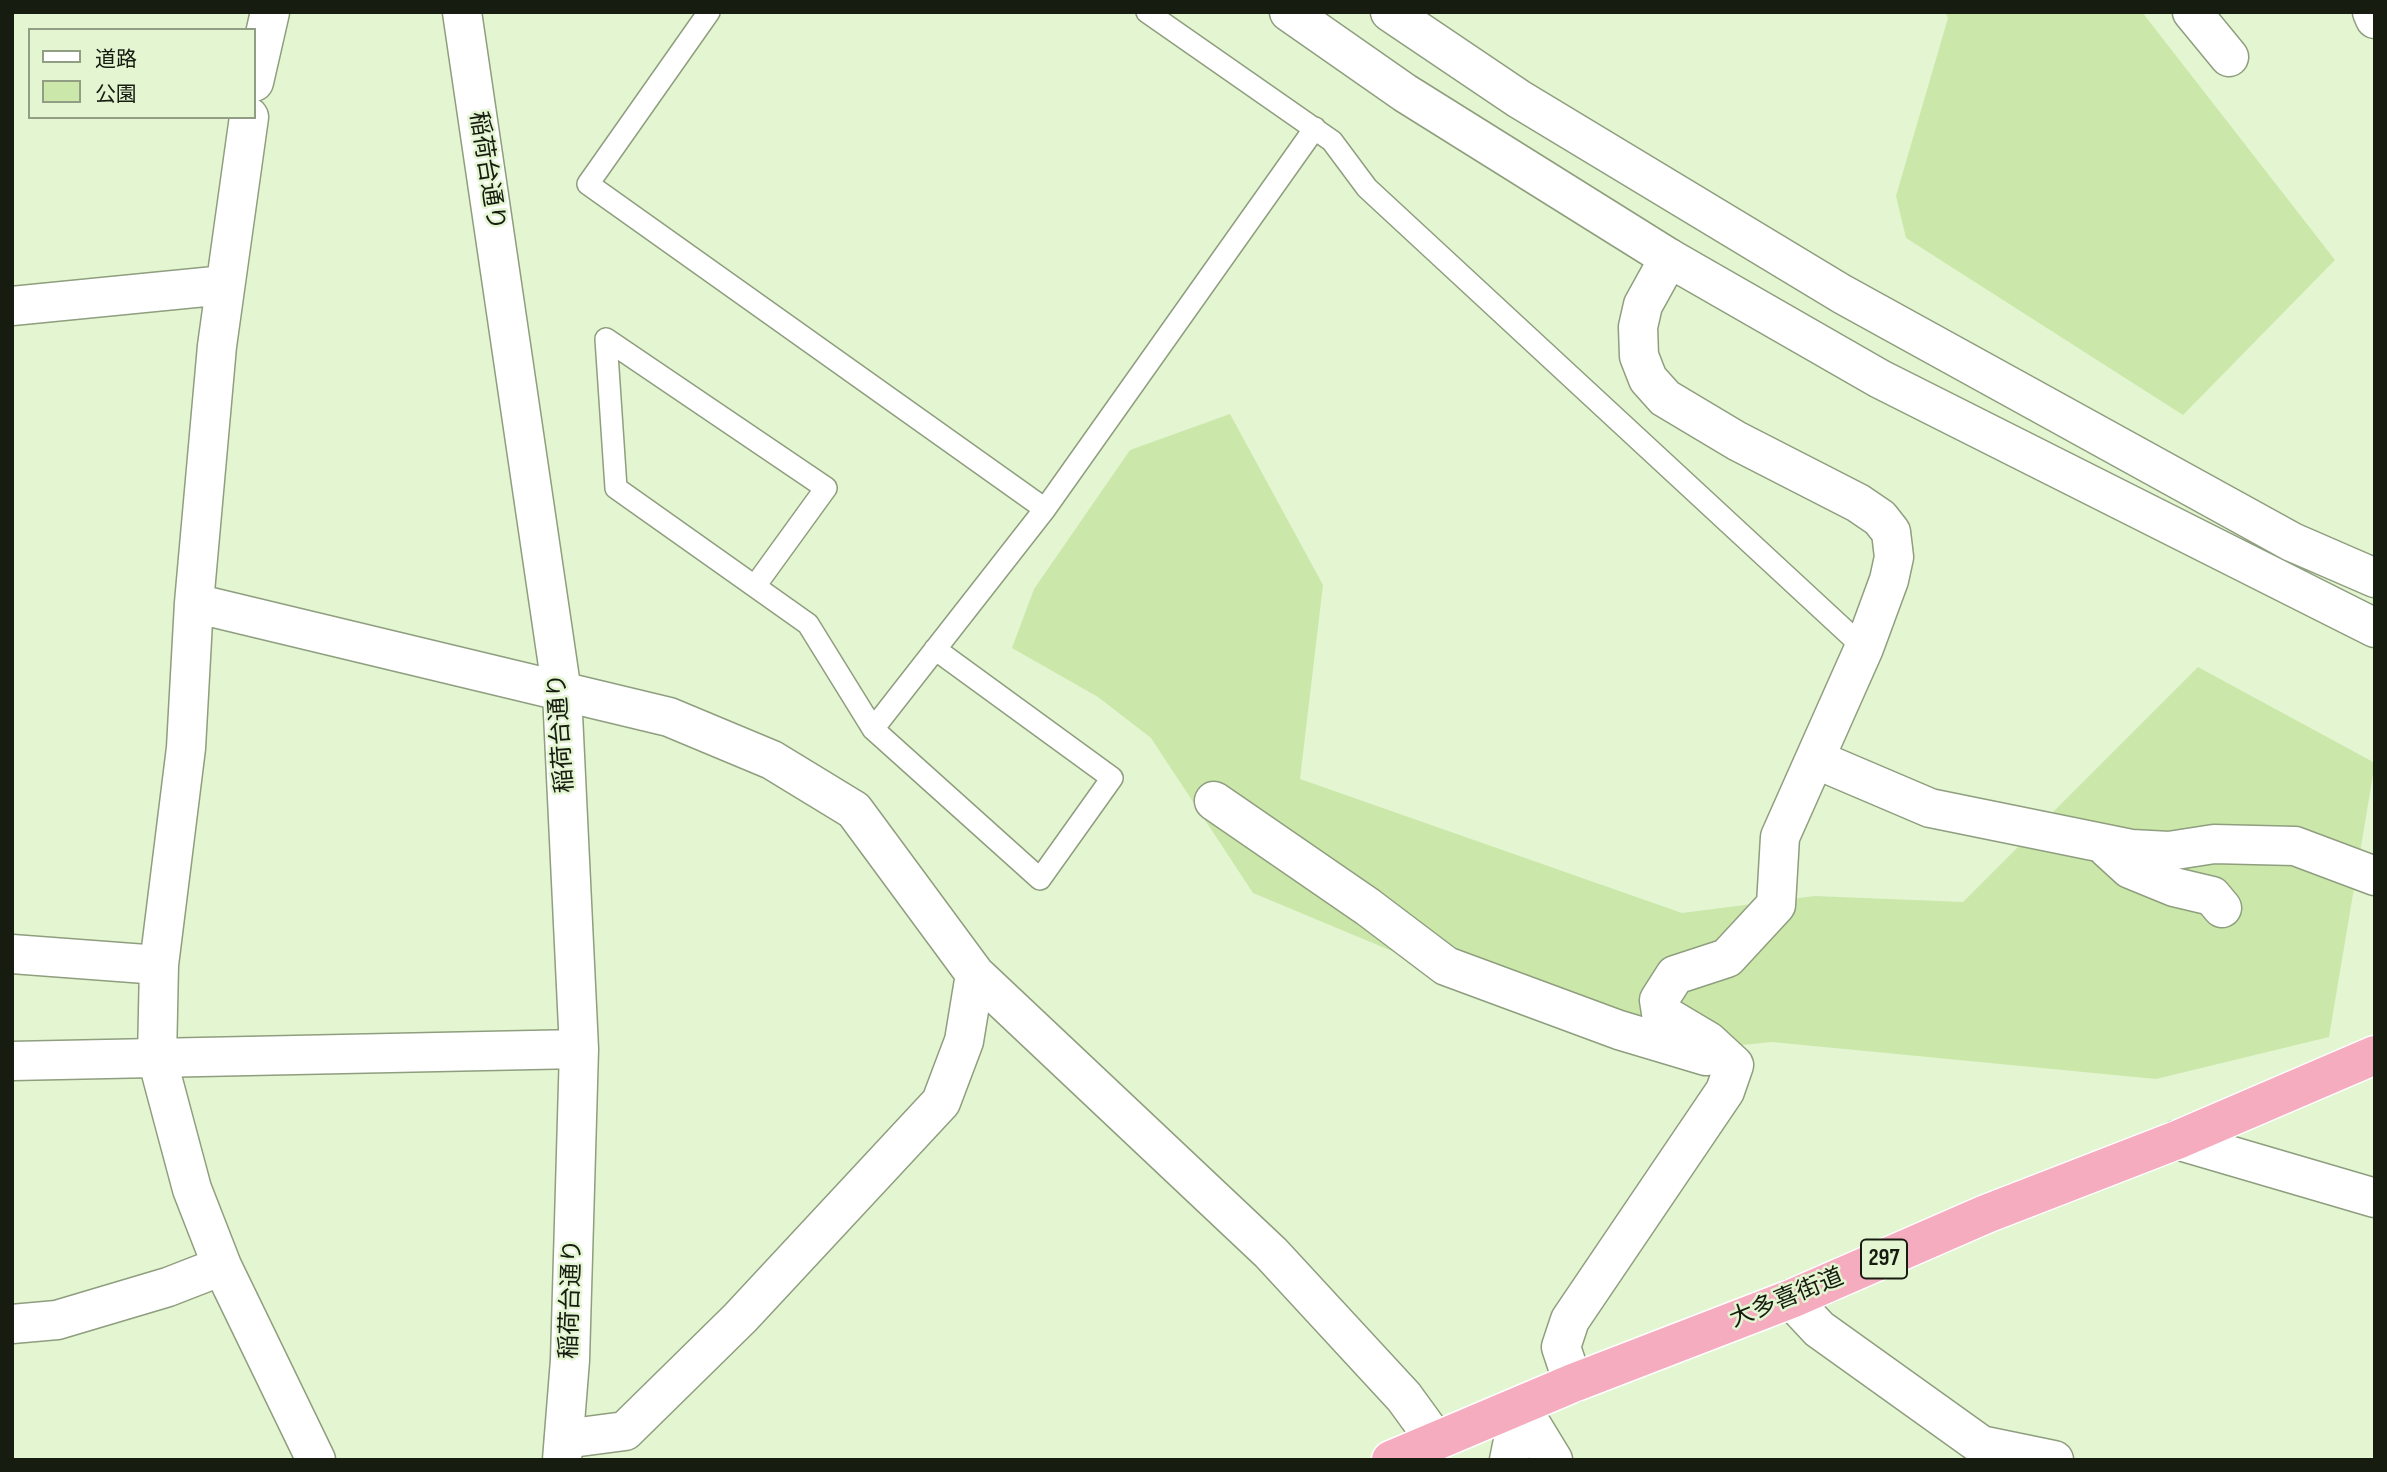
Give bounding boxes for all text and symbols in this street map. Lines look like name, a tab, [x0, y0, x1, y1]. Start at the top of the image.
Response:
legend	[28, 28, 256, 119]
text: 道路	[95, 47, 137, 72]
text: 公園	[95, 82, 137, 107]
street label: 稲荷台通り	[462, 109, 510, 233]
street label: 稲荷台通り	[543, 672, 581, 794]
street label: 稲荷台通り	[556, 1239, 588, 1359]
road number: 297	[1861, 1240, 1907, 1278]
street label: 大多喜街道	[1726, 1263, 1848, 1335]

